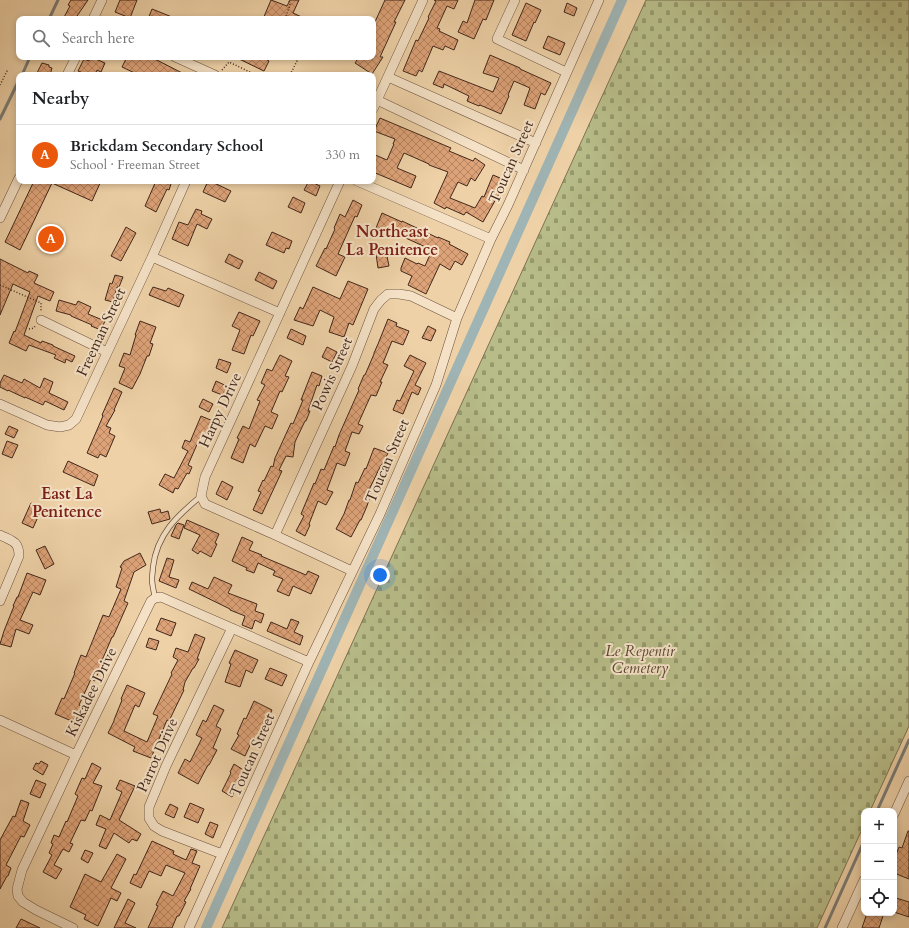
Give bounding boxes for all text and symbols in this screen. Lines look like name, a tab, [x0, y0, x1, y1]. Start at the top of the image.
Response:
search box	[16, 16, 376, 60]
icon: search	[30, 27, 52, 49]
text: Search here	[62, 28, 135, 48]
text: Nearby	[32, 87, 89, 110]
street label: Toucan Street	[484, 117, 538, 207]
text: Brickdam Secondary School	[70, 136, 263, 156]
text: A	[40, 146, 50, 164]
text: 330 m	[326, 146, 360, 164]
text: School · Freeman Street	[70, 156, 200, 174]
district label: Northeast La Penitence	[346, 221, 438, 261]
pin: A	[38, 224, 64, 254]
street label: Freeman Street	[72, 284, 130, 379]
street label: Powis Street	[307, 334, 357, 414]
street label: Harpy Drive	[194, 369, 246, 451]
street label: Toucan Street	[360, 416, 414, 506]
district label: East La Penitence	[32, 483, 102, 523]
your location	[370, 565, 390, 585]
park label: Le Repentir Cemetery	[605, 641, 676, 678]
street label: Kiskadee Drive	[61, 644, 121, 740]
street label: Toucan Street	[225, 710, 279, 800]
street label: Parrot Drive	[132, 714, 182, 795]
map controls	[861, 808, 897, 916]
button: +	[861, 808, 897, 844]
button: −	[861, 844, 897, 880]
button: locate	[861, 880, 897, 916]

